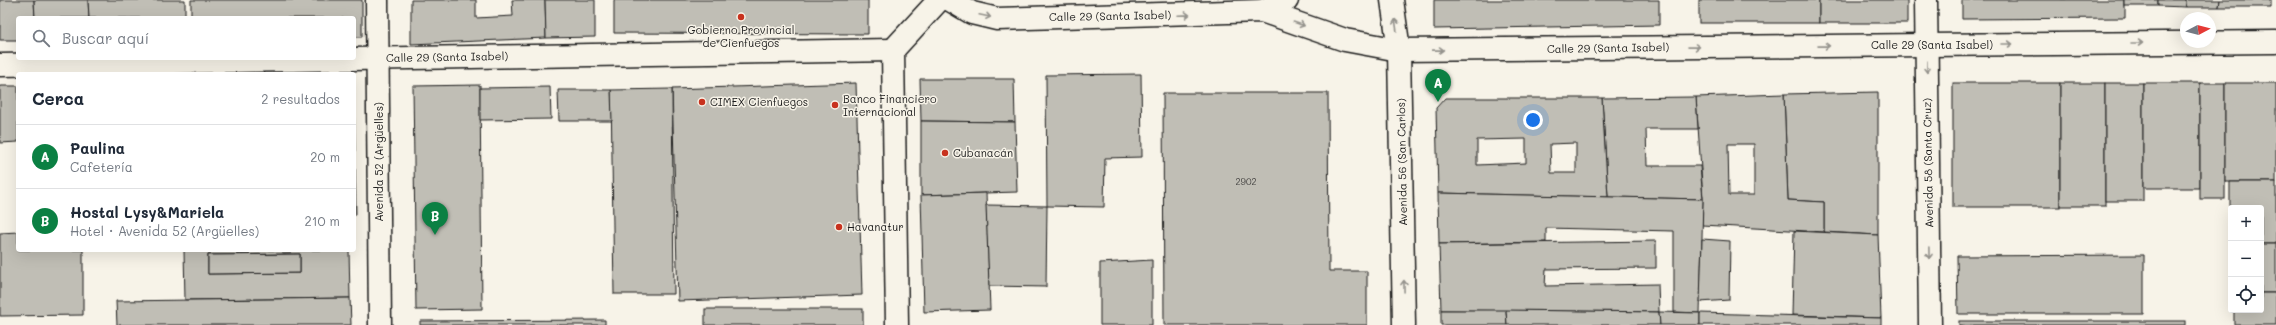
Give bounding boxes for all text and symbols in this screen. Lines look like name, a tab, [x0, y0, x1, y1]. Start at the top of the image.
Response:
street label: Calle 29 (Santa Isabel)	[1049, 7, 1171, 24]
one-way arrow	[1177, 11, 1190, 18]
marker: Gobierno Provincial de Cienfuegos	[736, 12, 746, 22]
one-way arrow	[978, 12, 991, 20]
north arrow	[2180, 12, 2216, 48]
search box	[16, 16, 356, 60]
one-way arrow	[1392, 19, 1400, 32]
one-way arrow	[1292, 21, 1305, 28]
place label: Gobierno Provincial de Cienfuegos	[687, 22, 795, 50]
icon: search	[30, 27, 52, 49]
text: Buscar aquí	[62, 28, 149, 48]
street label: Calle 29 (Santa Isabel)	[1871, 37, 1993, 52]
street label: Calle 29 (Santa Isabel)	[1547, 39, 1669, 56]
one-way arrow	[2130, 40, 2143, 47]
one-way arrow	[2000, 41, 2013, 48]
one-way arrow	[1817, 42, 1830, 50]
one-way arrow	[1687, 43, 1700, 51]
one-way arrow	[1431, 46, 1444, 54]
street label: Calle 29 (Santa Isabel)	[386, 48, 508, 65]
one-way arrow	[1923, 60, 1930, 73]
pin: A	[1425, 69, 1451, 102]
text: Cerca	[32, 87, 84, 109]
text: 2 resultados	[261, 90, 340, 107]
place label: Banco Financiero Internacional	[843, 91, 937, 119]
place label: CIMEX Cienfuegos	[710, 94, 808, 109]
marker: CIMEX Cienfuegos	[697, 97, 707, 107]
street label: Avenida 56 (San Carlos)	[1393, 98, 1410, 226]
street label: Avenida 58 (Santa Cruz)	[1919, 98, 1936, 228]
marker: Banco Financiero Internacional	[830, 100, 840, 110]
street label: Avenida 52 (Argüelles)	[371, 102, 386, 222]
your location	[1523, 110, 1543, 130]
text: Paulina	[70, 138, 125, 158]
place label: Cubanacán	[953, 145, 1013, 160]
text: A	[40, 148, 50, 165]
text: 20 m	[310, 148, 340, 165]
marker: Cubanacán	[940, 148, 950, 158]
text: Cafetería	[70, 158, 133, 175]
house number: 2902	[1236, 176, 1256, 187]
text: Hostal Lysy&Mariela	[70, 202, 224, 222]
pin: B	[422, 202, 448, 235]
map controls	[2228, 205, 2264, 313]
button: +	[2228, 205, 2264, 241]
text: B	[41, 212, 49, 229]
text: 210 m	[304, 212, 340, 229]
place label: Havanatur	[847, 219, 904, 234]
text: Hotel · Avenida 52 (Argüelles)	[70, 222, 259, 239]
marker: Havanatur	[834, 222, 844, 232]
button: −	[2228, 241, 2264, 277]
one-way arrow	[1925, 246, 1933, 259]
button: locate	[2228, 277, 2264, 313]
one-way arrow	[1400, 280, 1408, 293]

